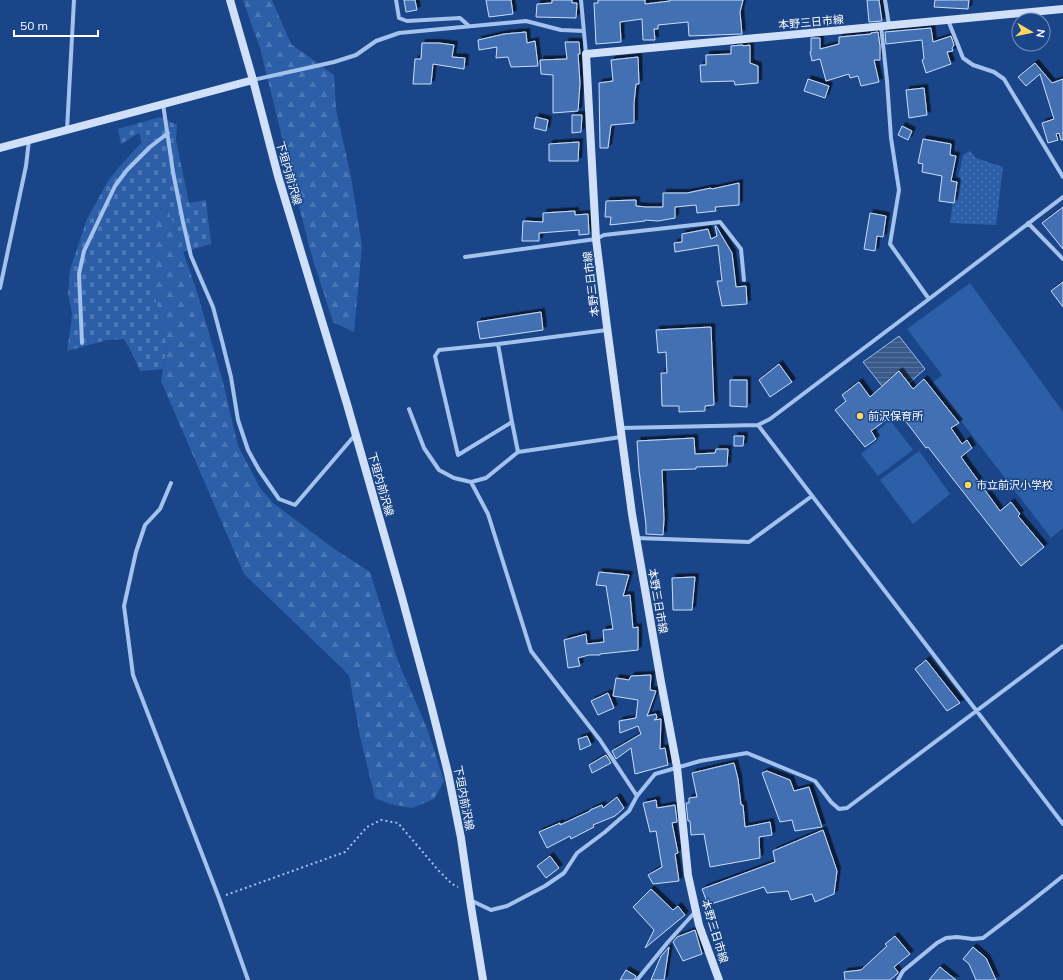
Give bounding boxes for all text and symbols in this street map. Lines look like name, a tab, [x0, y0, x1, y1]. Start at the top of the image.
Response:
scale bar	[14, 12, 98, 38]
street label: 本野三日市線	[778, 12, 844, 32]
north arrow	[1011, 12, 1051, 52]
text: 50 m	[20, 18, 48, 33]
text: N	[1033, 28, 1048, 39]
street label: 下垣内前沢線	[273, 139, 305, 207]
street label: 本野三日市線	[580, 250, 602, 318]
place label: 前沢保育所	[868, 409, 924, 423]
marker: 前沢保育所	[855, 411, 865, 421]
street label: 下垣内前沢線	[365, 450, 397, 518]
place label: 市立前沢小学校	[976, 478, 1053, 492]
marker: 市立前沢小学校	[963, 480, 973, 490]
street label: 本野三日市線	[645, 567, 671, 635]
street label: 下垣内前沢線	[451, 764, 477, 832]
street label: 本野三日市線	[699, 897, 731, 965]

